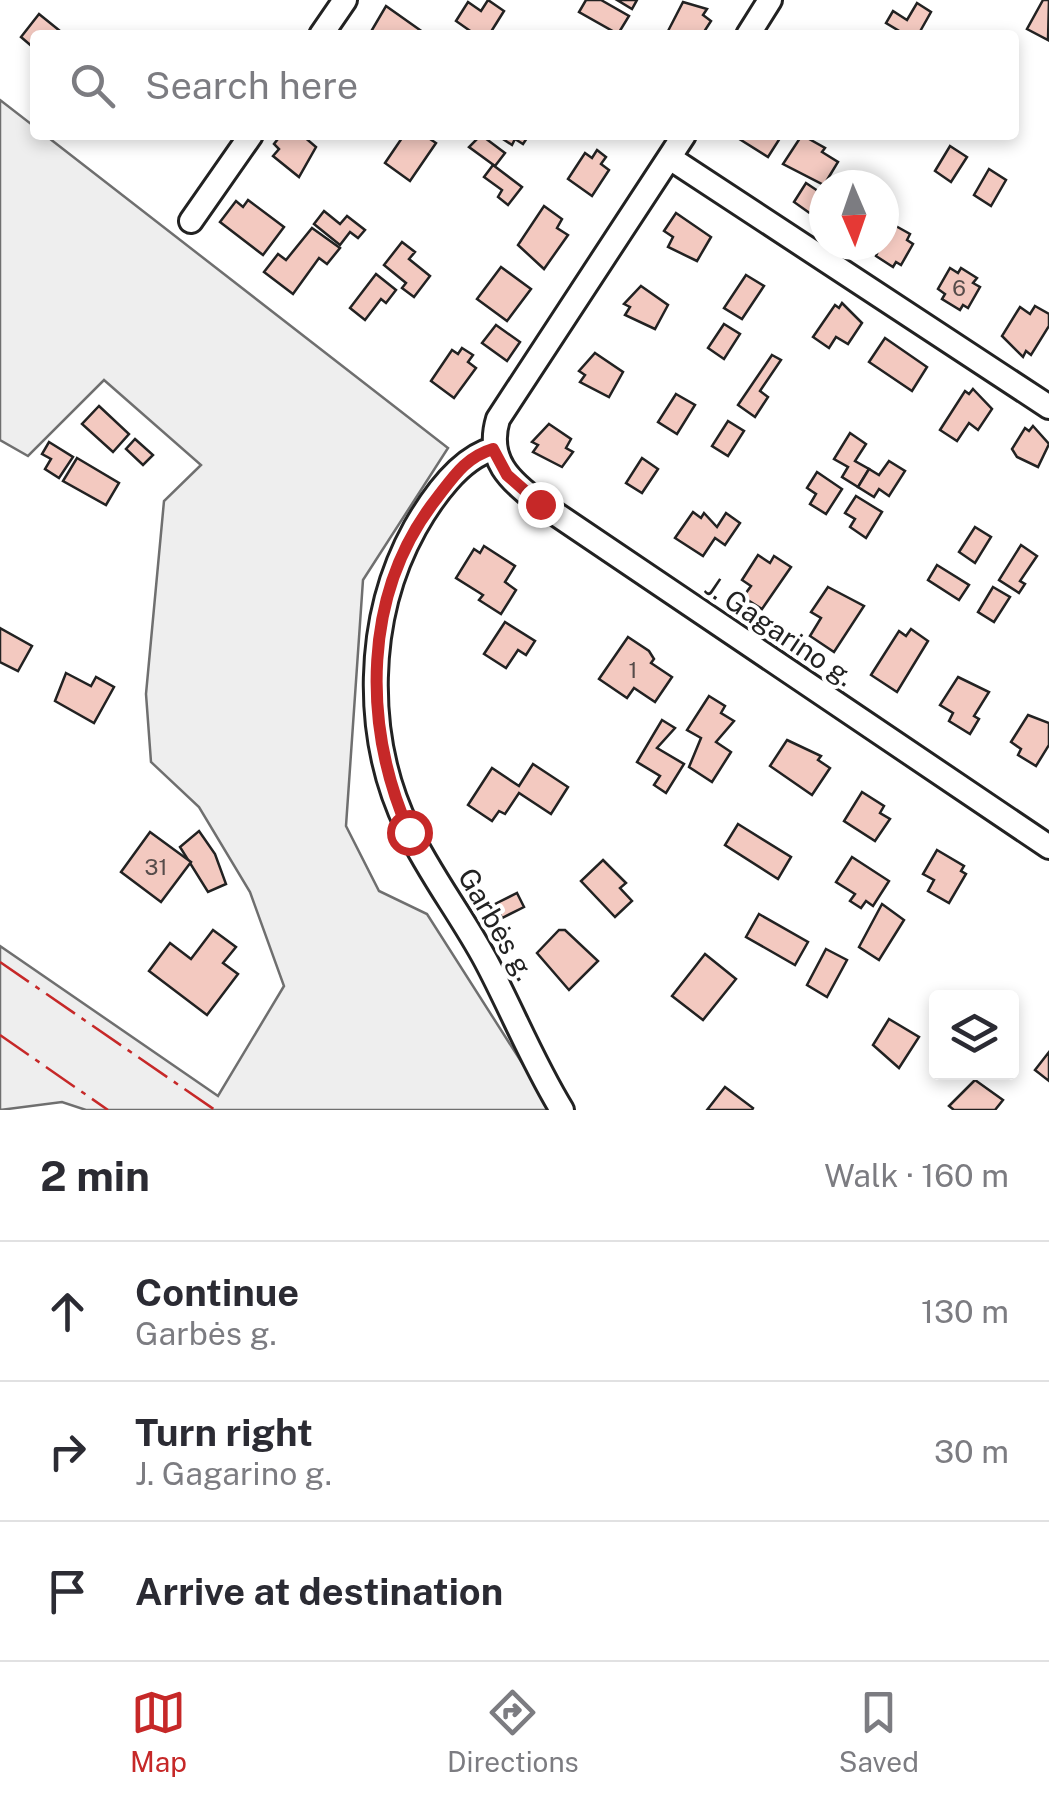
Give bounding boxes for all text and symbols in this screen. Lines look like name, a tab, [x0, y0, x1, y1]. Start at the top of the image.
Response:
search box	[30, 30, 1019, 140]
icon: search	[65, 58, 120, 113]
text: Search here	[145, 63, 358, 108]
north arrow	[809, 170, 899, 260]
house number: 6	[952, 275, 966, 301]
route end	[518, 482, 564, 528]
street label: J. Gagarino g.	[699, 569, 861, 693]
house number: 1	[629, 657, 637, 683]
route start	[387, 810, 433, 856]
house number: 31	[145, 854, 167, 880]
street label: Garbės g.	[452, 862, 542, 986]
map controls	[929, 990, 1019, 1080]
button: layers	[929, 990, 1019, 1080]
text: 2 min	[40, 1151, 150, 1200]
text: Walk · 160 m	[824, 1157, 1009, 1194]
text: Continue	[135, 1270, 299, 1315]
icon: ahead	[40, 1284, 95, 1339]
text: 130 m	[921, 1293, 1009, 1330]
text: Garbės g.	[135, 1315, 277, 1352]
text: Turn right	[135, 1410, 313, 1455]
icon: right	[40, 1424, 95, 1479]
text: 30 m	[934, 1433, 1009, 1470]
text: J. Gagarino g.	[135, 1455, 332, 1492]
icon: arrive	[40, 1564, 95, 1619]
text: Arrive at destination	[135, 1569, 503, 1614]
tab: Map	[130, 1685, 187, 1778]
tab: Directions	[447, 1685, 579, 1778]
tab: Saved	[839, 1685, 919, 1778]

